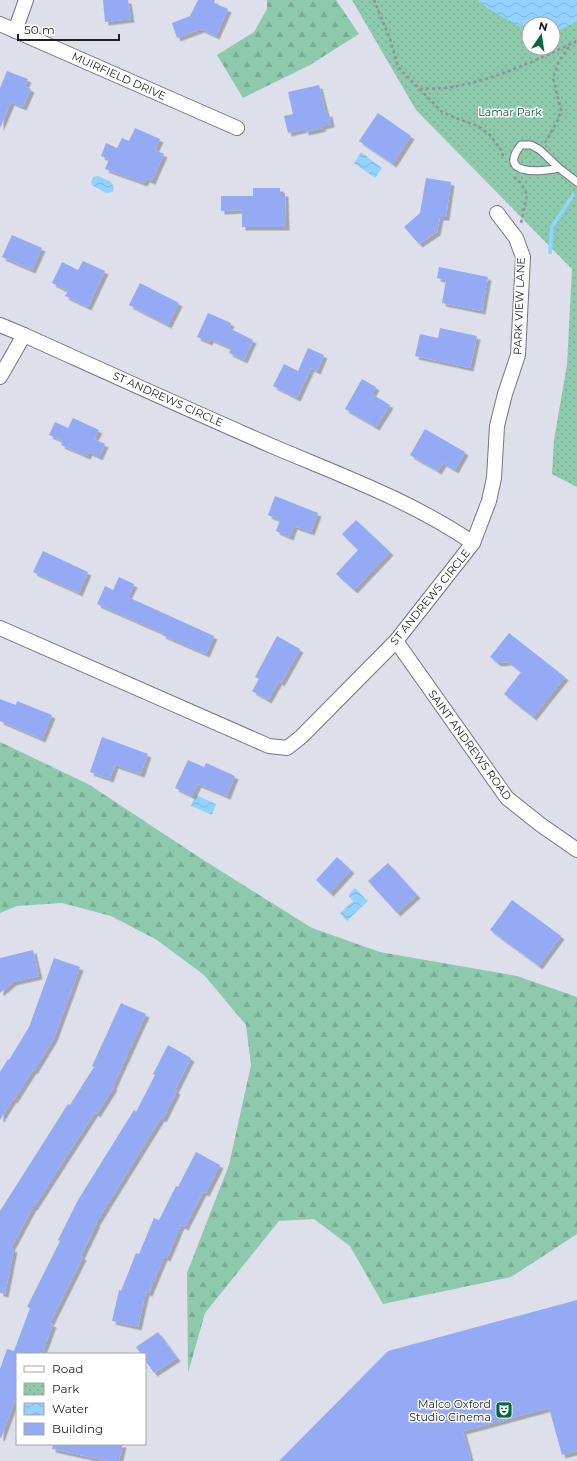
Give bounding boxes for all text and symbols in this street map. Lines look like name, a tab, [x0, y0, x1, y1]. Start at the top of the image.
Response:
scale bar	[18, 16, 119, 42]
north arrow	[521, 16, 561, 56]
text: N	[537, 18, 549, 34]
text: 50 m	[24, 22, 55, 37]
street label: MUIRFIELD DRIVE	[70, 49, 168, 103]
park label: Lamar Park	[478, 105, 542, 119]
street label: PARK VIEW LANE	[510, 257, 528, 355]
street label: ST ANDREWS CIRCLE	[111, 368, 225, 430]
street label: ST ANDREWS CIRCLE	[387, 546, 473, 648]
street label: SAINT ANDREWS ROAD	[425, 687, 515, 803]
legend	[16, 1353, 146, 1445]
text: Road	[52, 1361, 83, 1376]
text: Park	[52, 1381, 80, 1396]
place label: Malco Oxford Studio Cinema	[409, 1397, 491, 1424]
theatre icon: Malco Oxford Studio Cinema	[494, 1400, 514, 1420]
text: Water	[52, 1401, 89, 1416]
text: Building	[52, 1421, 103, 1436]

